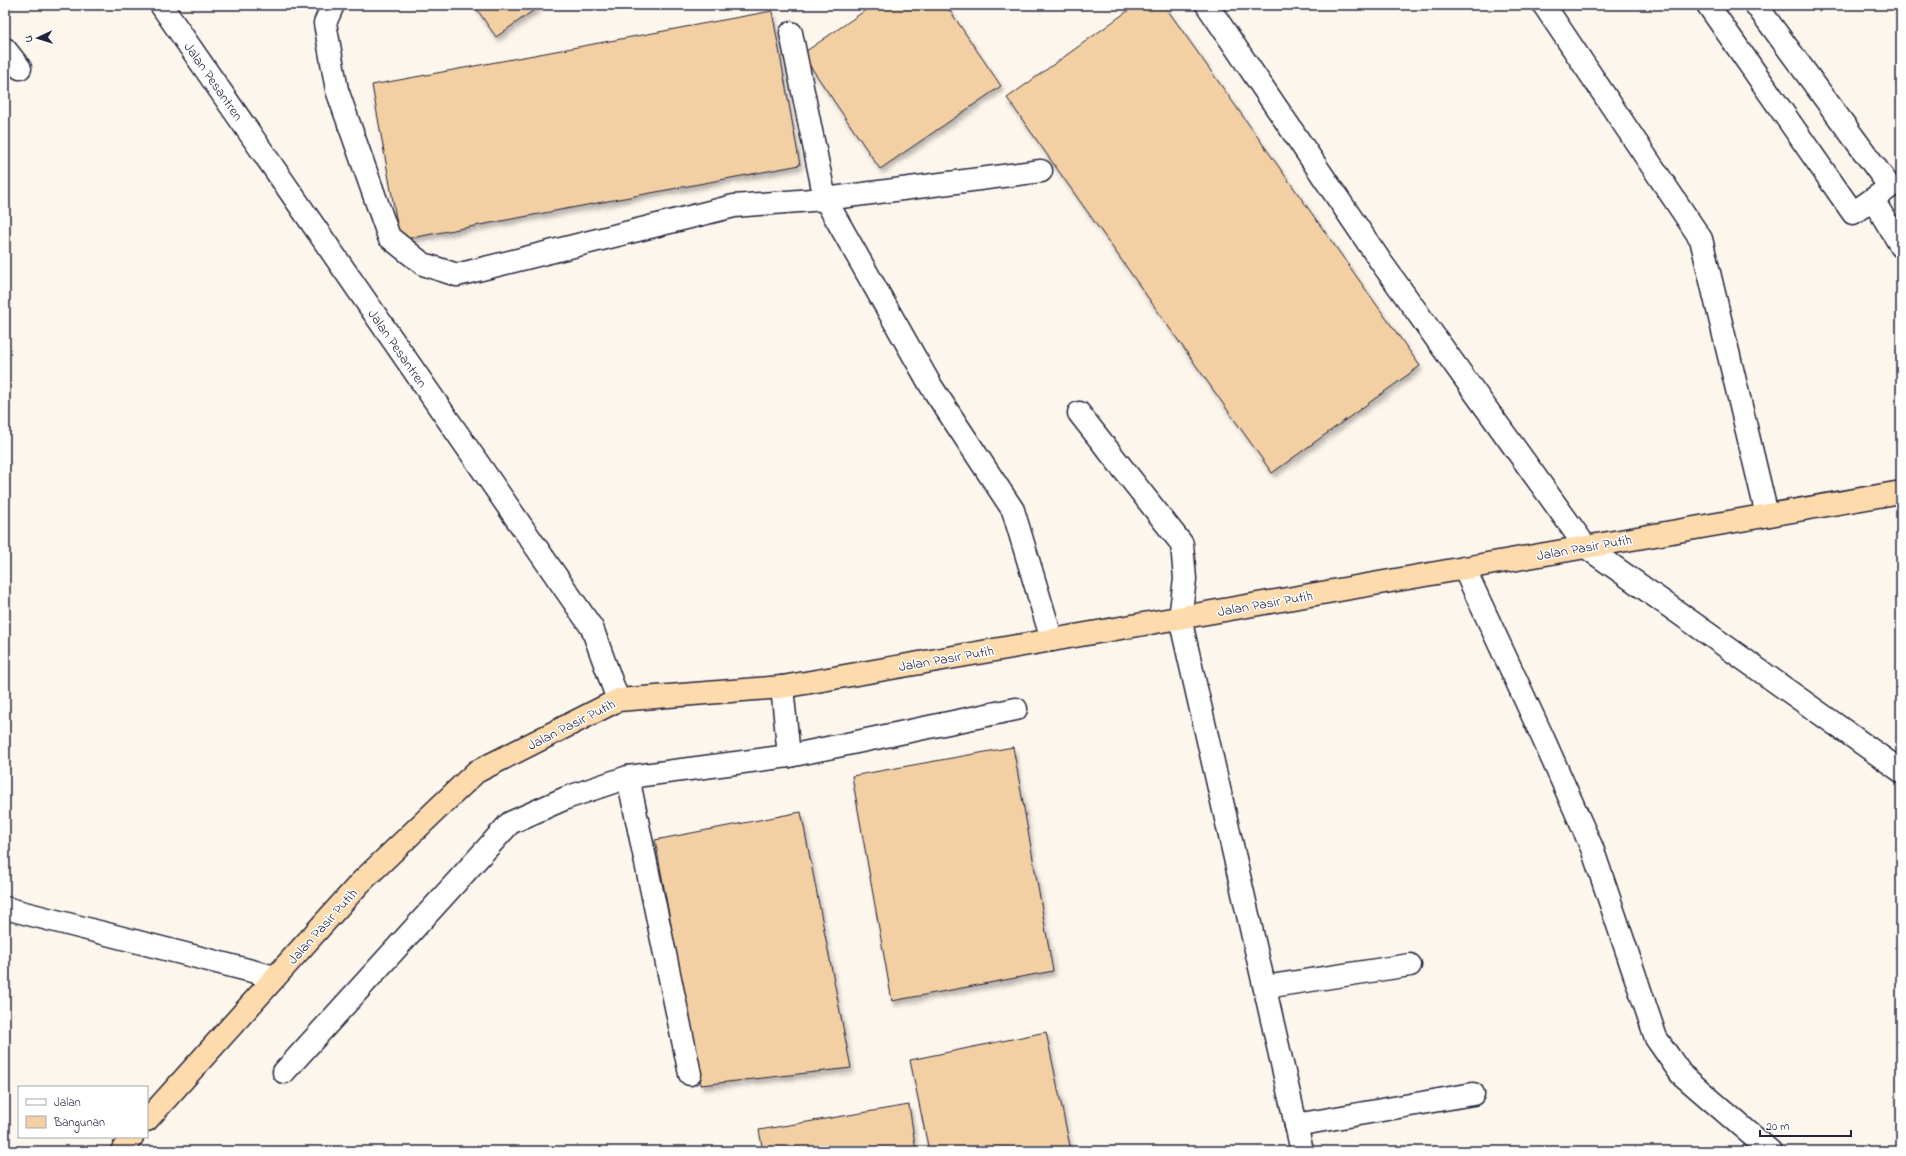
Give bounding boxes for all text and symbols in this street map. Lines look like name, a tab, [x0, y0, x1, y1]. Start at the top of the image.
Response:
north arrow	[18, 18, 58, 58]
text: U	[21, 35, 37, 43]
street label: Jalan Pesantren	[178, 38, 248, 126]
street label: Jalan Pesantren	[362, 305, 432, 393]
street label: Jalan Pasir Putih	[1535, 530, 1633, 567]
street label: Jalan Pasir Putih	[1216, 586, 1314, 623]
street label: Jalan Pasir Putih	[897, 641, 995, 678]
street label: Jalan Pasir Putih	[524, 694, 619, 757]
street label: Jalan Pasir Putih	[283, 884, 363, 970]
legend	[18, 1086, 148, 1138]
text: Jalan	[54, 1094, 81, 1112]
scale bar	[1760, 1112, 1851, 1138]
text: Bangunan	[53, 1114, 105, 1133]
text: 20 m	[1766, 1118, 1789, 1136]

